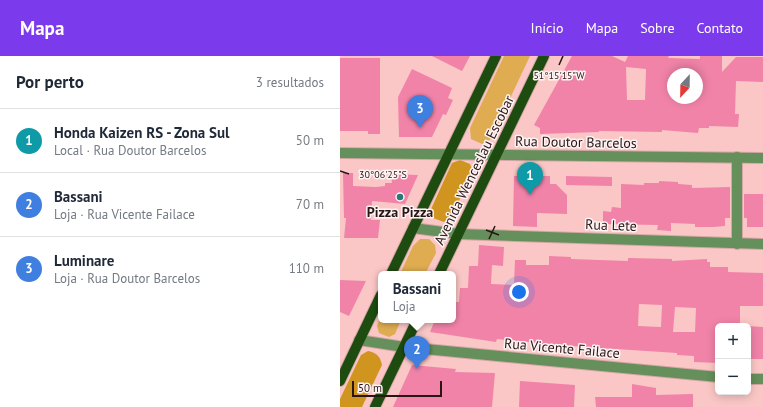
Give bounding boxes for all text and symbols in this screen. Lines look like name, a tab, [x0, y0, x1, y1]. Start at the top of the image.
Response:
text: Mapa	[20, 16, 64, 40]
text: Início	[531, 19, 564, 37]
text: Mapa	[586, 19, 618, 37]
text: Sobre	[640, 19, 675, 37]
text: Contato	[697, 19, 743, 37]
north arrow	[667, 68, 703, 104]
text: 51°15'15"W	[533, 69, 585, 82]
text: Por perto	[16, 71, 84, 93]
text: 3 resultados	[256, 74, 324, 91]
street label: Avenida Wenceslau Escobar	[430, 92, 518, 248]
pin: 3	[407, 95, 433, 128]
text: Honda Kaizen RS - Zona Sul	[54, 123, 230, 142]
text: 1	[25, 132, 33, 149]
text: 50 m	[296, 132, 324, 149]
street label: Rua Doutor Barcelos	[515, 132, 637, 152]
text: Local · Rua Doutor Barcelos	[54, 142, 206, 159]
pin: 1	[517, 162, 543, 195]
text: 30°06'25"S	[359, 168, 407, 181]
text: Bassani	[54, 187, 103, 206]
marker: Pizza Pizza	[395, 192, 405, 202]
text: 2	[25, 196, 33, 213]
text: 70 m	[296, 196, 324, 213]
place label: Pizza Pizza	[367, 203, 433, 221]
text: Loja · Rua Vicente Failace	[54, 206, 195, 223]
street label: Rua Lete	[585, 215, 637, 235]
text: Luminare	[54, 251, 114, 270]
text: 3	[25, 260, 33, 277]
text: 110 m	[289, 260, 324, 277]
text: Loja · Rua Doutor Barcelos	[54, 270, 200, 287]
popup	[378, 271, 456, 323]
text: Bassani	[393, 279, 441, 298]
your location	[509, 282, 529, 302]
text: Loja	[393, 298, 416, 315]
map controls	[715, 323, 751, 395]
button: +	[715, 323, 751, 359]
street label: Rua Vicente Failace	[503, 334, 621, 362]
pin: 2	[404, 336, 430, 369]
button: −	[715, 359, 751, 395]
scale bar	[352, 379, 442, 398]
text: 50 m	[358, 381, 382, 395]

